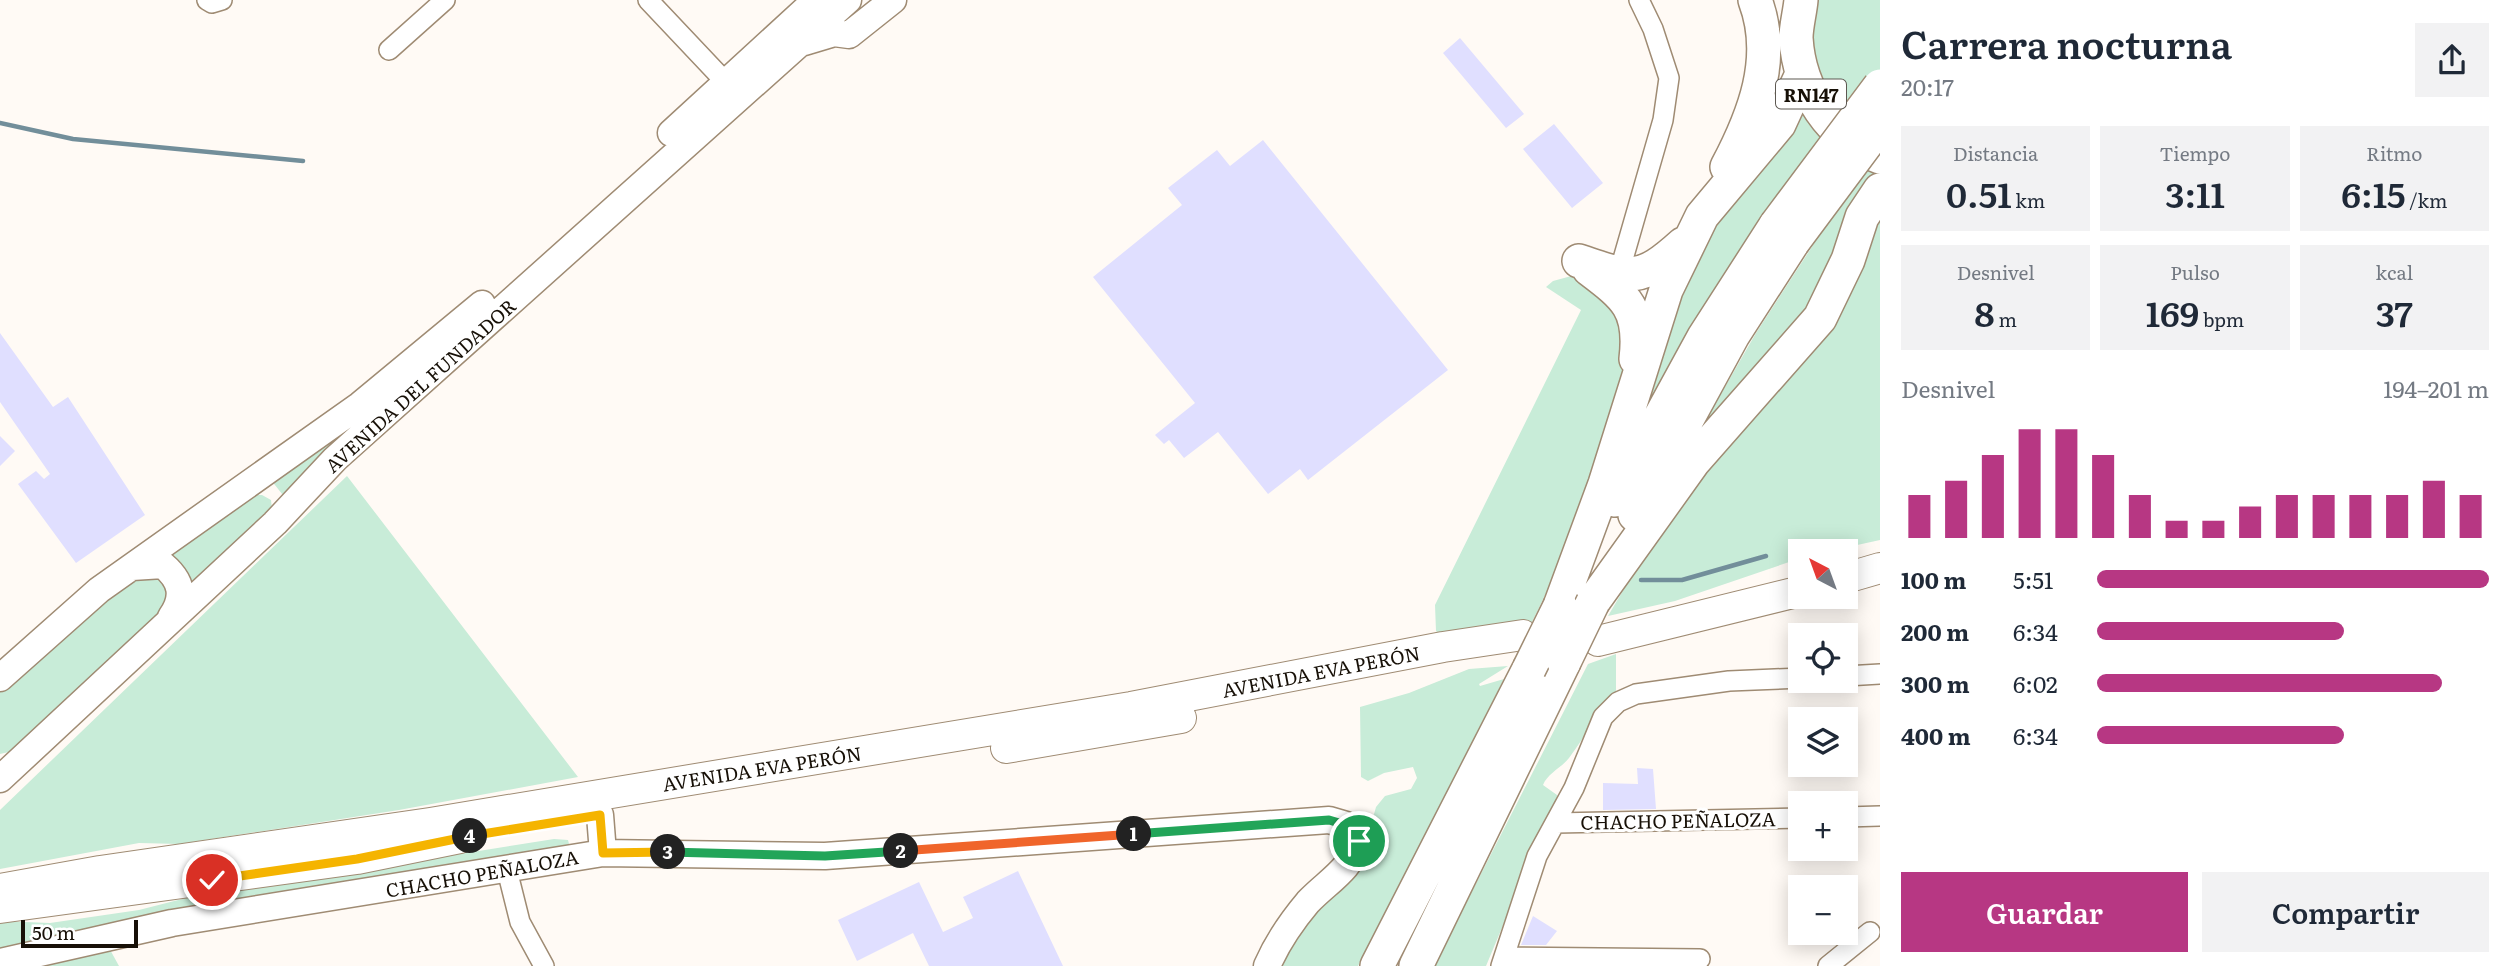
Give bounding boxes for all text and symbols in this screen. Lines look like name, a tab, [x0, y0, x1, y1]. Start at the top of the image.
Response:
text: Carrera nocturna	[1901, 14, 2232, 71]
button: share	[2415, 23, 2489, 97]
text: 20:17	[1901, 69, 1954, 103]
road number: RN147	[1776, 80, 1846, 108]
text: Distancia	[1953, 139, 2038, 167]
text: Tiempo	[2160, 139, 2230, 167]
text: Ritmo	[2366, 139, 2422, 167]
text: 0.51	[1946, 167, 2012, 219]
text: 3:11	[2165, 167, 2225, 219]
text: 6:15	[2341, 167, 2406, 219]
text: km	[2012, 186, 2045, 214]
text: /km	[2406, 186, 2447, 214]
text: Desnivel	[1957, 258, 2035, 286]
text: Pulso	[2170, 258, 2220, 286]
text: kcal	[2376, 258, 2413, 286]
text: 8	[1975, 286, 1995, 338]
text: 169	[2146, 286, 2199, 338]
text: 37	[2376, 286, 2413, 338]
street label: AVENIDA DEL FUNDADOR	[318, 291, 522, 479]
text: m	[1995, 305, 2017, 333]
text: bpm	[2199, 305, 2244, 333]
text: Desnivel	[1901, 371, 1995, 405]
text: 194–201 m	[2383, 371, 2489, 405]
north arrow	[1788, 539, 1858, 609]
map controls	[1788, 539, 1858, 945]
text: 100 m	[1901, 562, 1966, 596]
text: 5:51	[2013, 562, 2053, 596]
text: 200 m	[1901, 614, 1969, 648]
text: 6:34	[2013, 614, 2058, 648]
button: locate	[1788, 623, 1858, 693]
street label: AVENIDA EVA PERÓN	[1220, 638, 1422, 704]
text: 300 m	[1901, 666, 1970, 700]
text: 6:02	[2013, 666, 2058, 700]
button: layers	[1788, 707, 1858, 777]
text: 400 m	[1901, 718, 1971, 752]
text: 6:34	[2013, 718, 2058, 752]
street label: AVENIDA EVA PERÓN	[660, 738, 864, 798]
button: +	[1788, 791, 1858, 861]
street label: CHACHO PEÑALOZA	[1580, 804, 1776, 836]
pin	[1329, 811, 1389, 871]
pin: 1	[1116, 816, 1152, 852]
pin: 4	[452, 818, 488, 854]
text: 1	[1130, 819, 1137, 847]
text: 4	[464, 821, 475, 849]
icon: arrive	[1340, 822, 1378, 860]
pin: 3	[650, 834, 686, 870]
pin: 2	[884, 834, 918, 868]
text: 2	[895, 836, 906, 864]
text: 3	[662, 837, 673, 865]
street label: CHACHO PEÑALOZA	[383, 842, 581, 904]
pin	[182, 850, 242, 910]
icon: check	[193, 861, 231, 899]
button: Guardar	[1901, 872, 2188, 952]
button: Compartir	[2202, 872, 2489, 952]
button: −	[1788, 875, 1858, 945]
scale bar	[21, 917, 138, 949]
text: 50 m	[32, 918, 75, 946]

